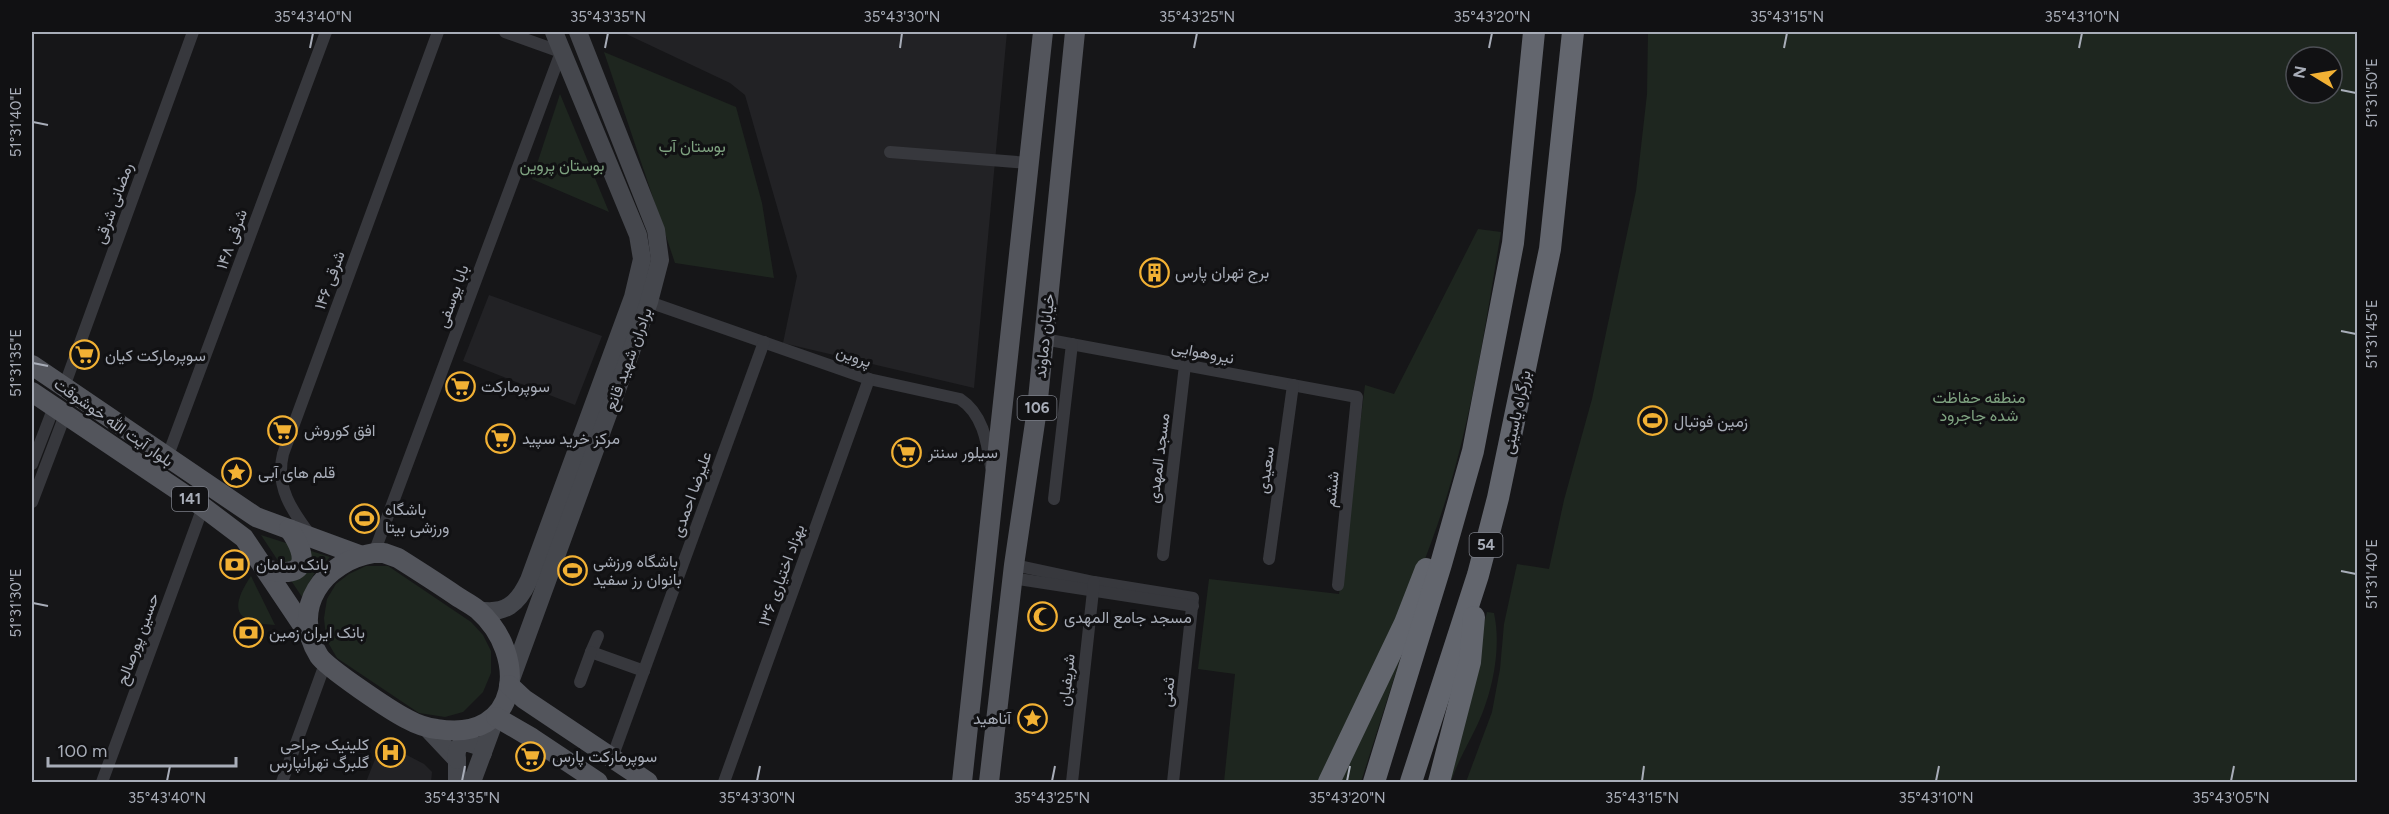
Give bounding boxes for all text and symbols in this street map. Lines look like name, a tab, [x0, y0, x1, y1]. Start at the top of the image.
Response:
text: 35°43'40"N	[274, 8, 352, 26]
text: 35°43'35"N	[570, 8, 646, 26]
text: 35°43'30"N	[864, 8, 940, 26]
text: 35°43'25"N	[1159, 8, 1235, 26]
text: 35°43'20"N	[1453, 8, 1531, 26]
text: 35°43'15"N	[1750, 8, 1824, 26]
text: 35°43'10"N	[2044, 8, 2120, 26]
north arrow	[2284, 45, 2344, 105]
text: 51°31'50"E	[2363, 58, 2381, 128]
text: N	[2289, 64, 2310, 80]
text: 51°31'40"E	[7, 87, 25, 157]
park label: بوستان آب	[658, 137, 726, 157]
park label: بوستان پروین	[519, 156, 605, 177]
street label: رمضانی شرقی	[90, 160, 138, 247]
street label: ۱۴۸ شرقی	[212, 207, 252, 272]
street label: ۱۴۶ شرقی	[310, 248, 350, 312]
building icon: برج تهران پارس	[1138, 256, 1170, 288]
street label: بابا یوسفی	[432, 262, 474, 331]
place label: برج تهران پارس	[1175, 263, 1269, 284]
street label: خیابان دماوند	[1031, 293, 1059, 379]
text: 51°31'45"E	[2363, 299, 2381, 369]
street label: برادران شهید قانع	[601, 305, 658, 414]
text: 51°31'35"E	[7, 329, 25, 397]
street label: نیروهوایی	[1170, 337, 1236, 369]
supermarket icon: سوپرمارکت کیان	[68, 339, 100, 371]
street label: پروین	[833, 342, 874, 373]
place label: سوپرمارکت کیان	[105, 346, 206, 367]
street label: بزرگراه یاسینی	[1498, 368, 1536, 456]
supermarket icon: سوپرمارکت	[444, 370, 476, 402]
street label: بلوار آیت الله خوشوقت	[50, 374, 177, 472]
place label: سوپرمارکت	[481, 377, 550, 398]
park label: منطقه حفاظت شده جاجرود	[1932, 388, 2026, 426]
road number: 106	[1018, 396, 1056, 420]
sports icon: زمین فوتبال	[1637, 405, 1669, 437]
street label: مسجد المهدی	[1144, 412, 1174, 504]
place label: زمین فوتبال	[1674, 412, 1748, 432]
supermarket icon: افق کوروش	[267, 414, 299, 446]
place label: افق کوروش	[304, 421, 375, 441]
supermarket icon: مرکز خرید سپید	[485, 422, 517, 454]
place label: مرکز خرید سپید	[522, 429, 620, 450]
supermarket icon: سیلور سنتر	[891, 436, 923, 468]
place label: سیلور سنتر	[927, 443, 998, 463]
street label: سعیدی	[1253, 445, 1279, 495]
street label: علیرضا احمدی	[667, 449, 717, 540]
place icon: قلم های آبی	[221, 456, 253, 488]
place label: قلم های آبی	[258, 463, 335, 483]
street label: ششم	[1320, 470, 1344, 508]
road number: 141	[172, 487, 208, 511]
place label: باشگاه ورزشی بیتا	[385, 500, 449, 538]
sports icon: باشگاه ورزشی بیتا	[348, 502, 380, 534]
street label: بهزاد اختیاری ۱۳۶	[754, 522, 810, 629]
road number: 54	[1470, 533, 1502, 557]
text: 51°31'40"E	[2363, 539, 2381, 609]
bank icon: بانک سامان	[219, 548, 251, 580]
place label: باشگاه ورزشی بانوان رز سفید	[593, 552, 682, 590]
sports icon: باشگاه ورزشی بانوان رز سفید	[556, 554, 588, 586]
place label: بانک سامان	[256, 555, 329, 574]
text: 51°31'30"E	[7, 568, 25, 638]
street label: حسین پورصالح	[112, 590, 165, 688]
mosque icon: مسجد جامع المهدی	[1027, 601, 1059, 633]
place label: مسجد جامع المهدی	[1064, 608, 1192, 629]
bank icon: بانک ایران زمین	[232, 616, 264, 648]
place label: بانک ایران زمین	[269, 623, 365, 643]
street label: شریفیان	[1054, 653, 1080, 707]
street label: ثمنی	[1156, 676, 1180, 708]
place icon: آناهید	[1016, 702, 1048, 734]
place label: آناهید	[973, 709, 1012, 728]
scale bar	[48, 730, 236, 768]
place label: کلینیک جراحی گلبرگ تهرانپارس	[269, 735, 369, 774]
hospital icon: کلینیک جراحی گلبرگ تهرانپارس	[374, 737, 406, 769]
text: 100 m	[57, 740, 107, 762]
supermarket icon: سوپرمارکت پارس	[515, 740, 547, 772]
place label: سوپرمارکت پارس	[552, 747, 657, 768]
text: 35°43'40"N	[128, 789, 206, 807]
text: 35°43'35"N	[424, 789, 500, 807]
text: 35°43'30"N	[719, 789, 795, 807]
text: 35°43'25"N	[1014, 789, 1090, 807]
text: 35°43'20"N	[1308, 789, 1386, 807]
text: 35°43'15"N	[1605, 789, 1679, 807]
text: 35°43'10"N	[1898, 789, 1974, 807]
text: 35°43'05"N	[2192, 789, 2270, 807]

